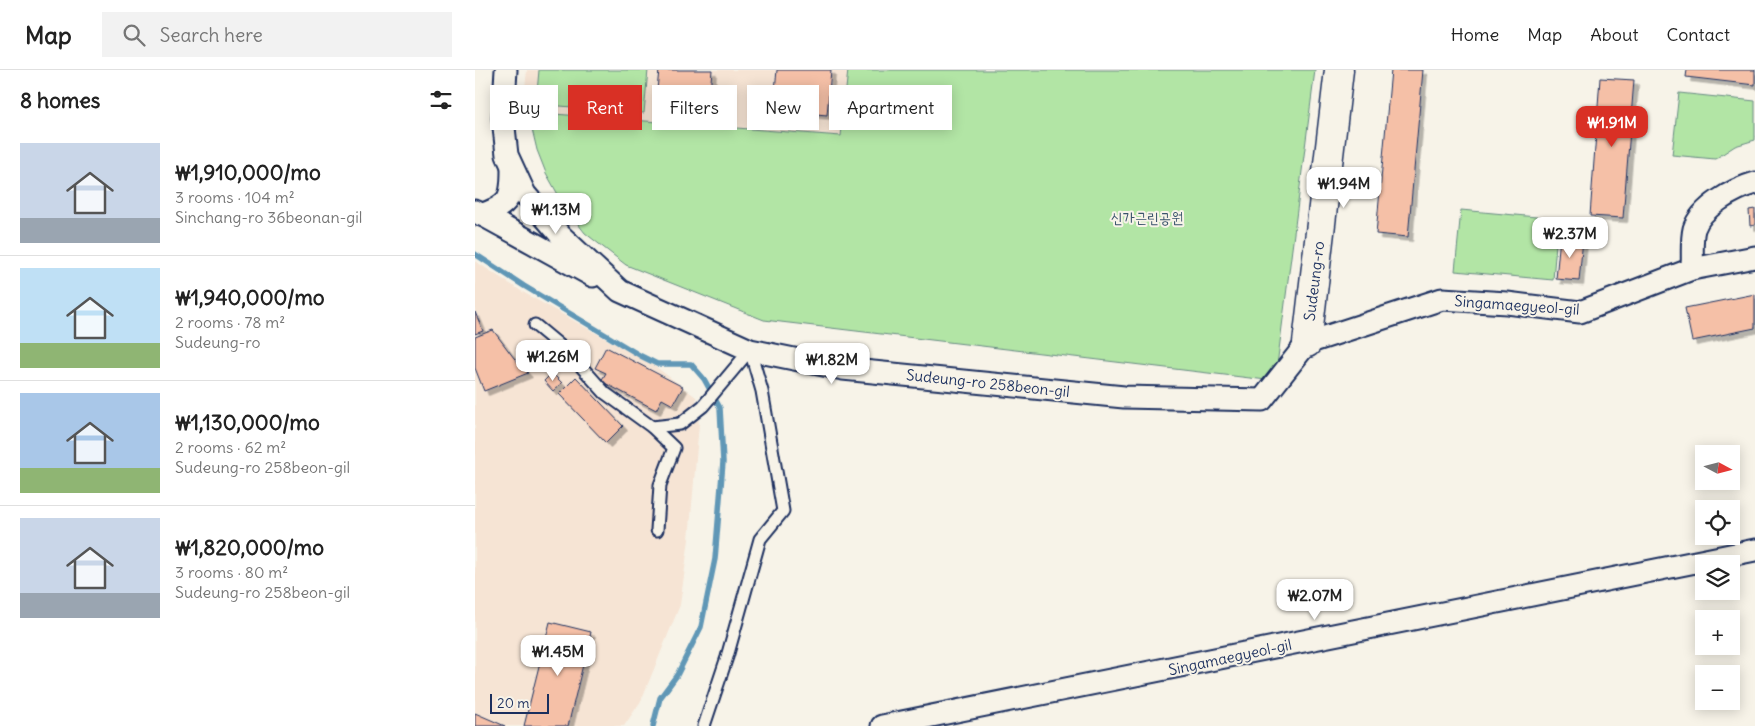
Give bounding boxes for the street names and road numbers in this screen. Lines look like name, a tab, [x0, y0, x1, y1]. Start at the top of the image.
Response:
street label: Sudeung-ro	[1300, 240, 1328, 322]
street label: Singamaegyeol-gil	[1454, 291, 1580, 319]
street label: Sudeung-ro 258beon-gil	[905, 365, 1071, 401]
street label: Singamaegyeol-gil	[1167, 635, 1293, 679]

